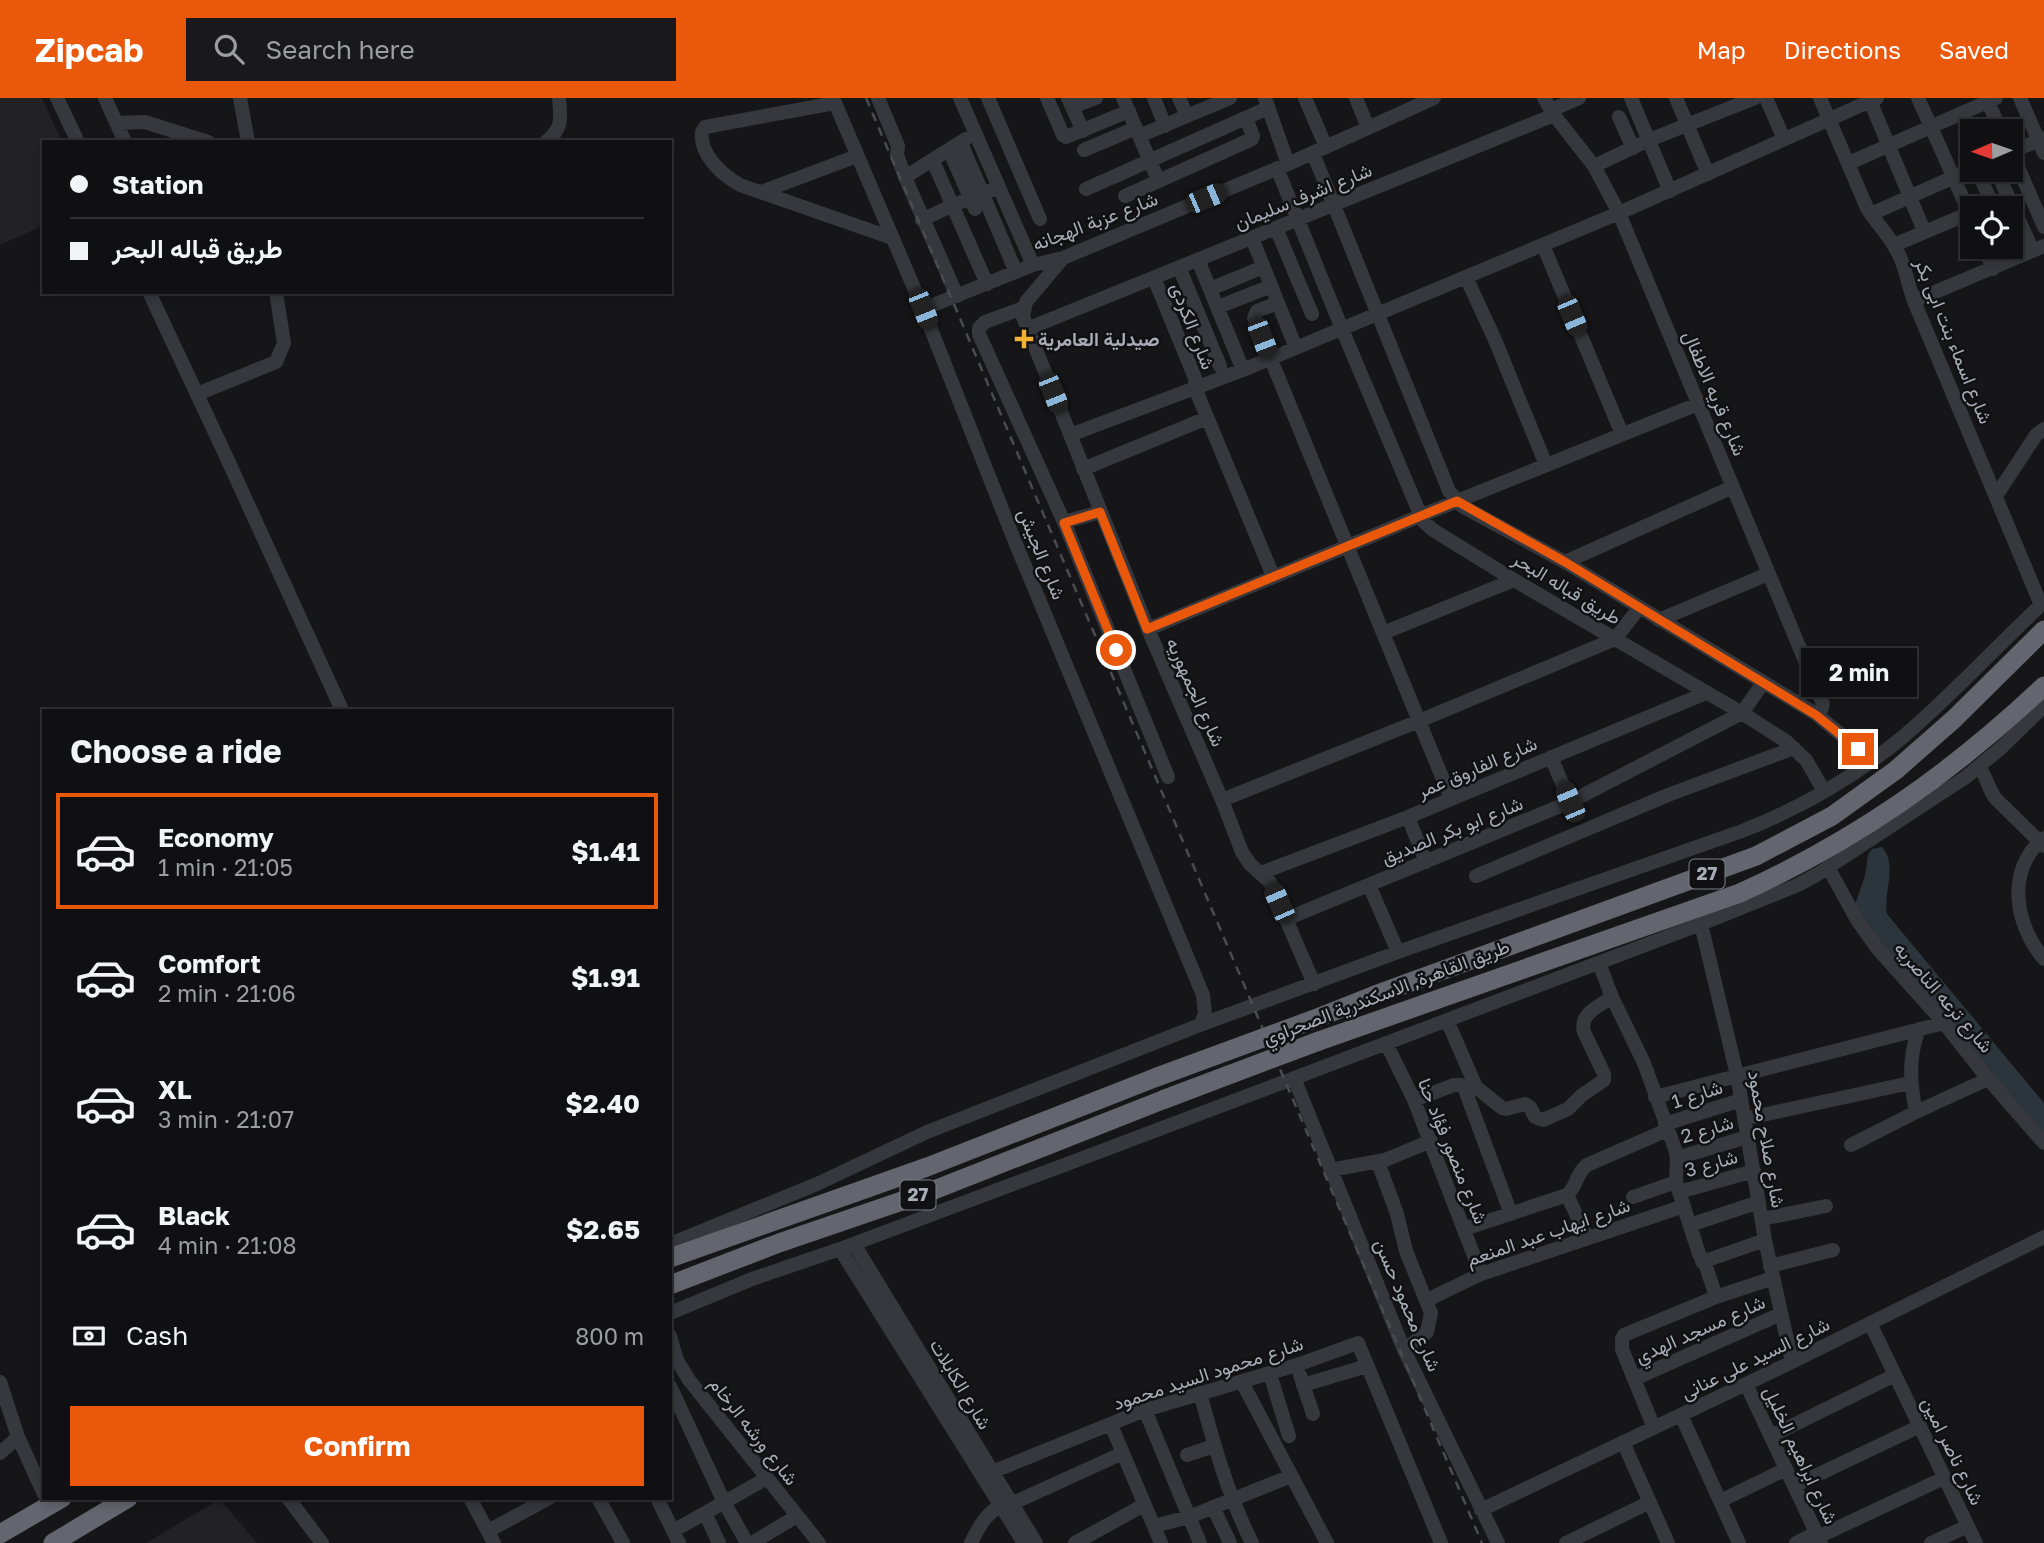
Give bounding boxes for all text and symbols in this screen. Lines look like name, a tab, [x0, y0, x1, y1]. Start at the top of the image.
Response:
search box	[186, 18, 676, 81]
text: Zipcab	[35, 30, 144, 69]
icon: search	[210, 30, 248, 68]
text: Search here	[266, 34, 415, 65]
text: Map	[1697, 35, 1746, 64]
text: Directions	[1784, 35, 1901, 64]
text: Saved	[1939, 35, 2009, 64]
north arrow	[1960, 119, 2023, 182]
map controls	[1960, 119, 2023, 259]
street label: شارع اشرف سليمان	[1231, 157, 1376, 235]
text: Station	[112, 169, 204, 200]
car	[1183, 180, 1230, 216]
street label: شارع عزبة الهجانه	[1029, 186, 1162, 257]
button: locate	[1960, 196, 2023, 259]
text: طريق قباله البحر	[112, 233, 283, 264]
street label: شارع اسماء بنت ابى بكر	[1908, 254, 1998, 428]
street label: شارع الكردى	[1165, 279, 1220, 373]
car	[906, 286, 941, 332]
car	[1555, 293, 1590, 339]
car	[1245, 315, 1280, 361]
place label: صيدلية العامرية	[1038, 327, 1160, 352]
street label: شارع قريه الاطفال	[1677, 327, 1752, 460]
marker: صيدلية العامرية	[1016, 331, 1032, 347]
car	[1036, 370, 1071, 416]
street label: شارع الجيش	[1012, 505, 1071, 603]
street label: طريق قباله البحر	[1508, 546, 1626, 630]
route start	[1100, 634, 1132, 666]
street label: شارع الجمهوريه	[1160, 634, 1231, 751]
callout: 2 min	[1800, 648, 1916, 696]
text: 2 min	[1829, 658, 1889, 686]
street label: شارع الفاروق عمر	[1412, 731, 1541, 804]
text: Choose a ride	[70, 732, 282, 770]
route end	[1842, 733, 1874, 765]
car	[1553, 779, 1588, 825]
street label: شارع ابو بكر الصديق	[1378, 791, 1527, 870]
icon: car	[74, 820, 137, 883]
text: Economy	[158, 822, 274, 853]
text: $1.41	[571, 836, 640, 867]
text: 1 min · 21:05	[158, 853, 293, 881]
road number: 27	[1690, 860, 1724, 888]
car	[1261, 880, 1298, 926]
street label: طريق القاهرة, الاسكندرية الصحراوي	[1259, 934, 1514, 1054]
street label: شارع ترعه الناصريه	[1888, 937, 1999, 1058]
icon: car	[74, 946, 137, 1009]
text: Comfort	[158, 948, 261, 979]
text: $1.91	[571, 962, 640, 993]
text: 2 min · 21:06	[158, 979, 296, 1007]
street label: شارع صلاح محمود	[1742, 1068, 1791, 1210]
icon: car	[74, 1072, 137, 1135]
text: XL	[158, 1074, 192, 1105]
street label: شارع منصور فؤاد حنا	[1412, 1075, 1493, 1228]
street label: شارع 1	[1668, 1075, 1726, 1114]
text: $2.40	[565, 1088, 640, 1119]
text: 3 min · 21:07	[158, 1105, 294, 1133]
street label: شارع 2	[1678, 1110, 1737, 1149]
street label: شارع 3	[1682, 1144, 1741, 1183]
road number: 27	[900, 1180, 936, 1210]
street label: شارع ايهاب عبد المنعم	[1463, 1193, 1633, 1272]
icon: car	[74, 1198, 137, 1261]
text: Black	[158, 1200, 230, 1231]
text: $2.65	[566, 1214, 640, 1245]
text: 4 min · 21:08	[158, 1231, 297, 1259]
street label: شارع محمود حسن	[1368, 1235, 1447, 1375]
street label: شارع مسجد الهدي	[1631, 1290, 1770, 1372]
street label: شارع السيد على عنانى	[1677, 1312, 1834, 1405]
icon: cash	[70, 1317, 108, 1355]
text: Cash	[126, 1320, 188, 1351]
text: 800 m	[575, 1322, 644, 1350]
street label: شارع محمود السيد محمود	[1110, 1331, 1306, 1416]
street label: شارع الكابلات	[924, 1334, 997, 1434]
street label: شارع ورشه الرخام	[704, 1372, 804, 1491]
street label: شارع ابراهيم الخليل	[1758, 1382, 1843, 1528]
street label: شارع ناصر امين	[1916, 1393, 1989, 1509]
button: Confirm	[70, 1406, 644, 1486]

